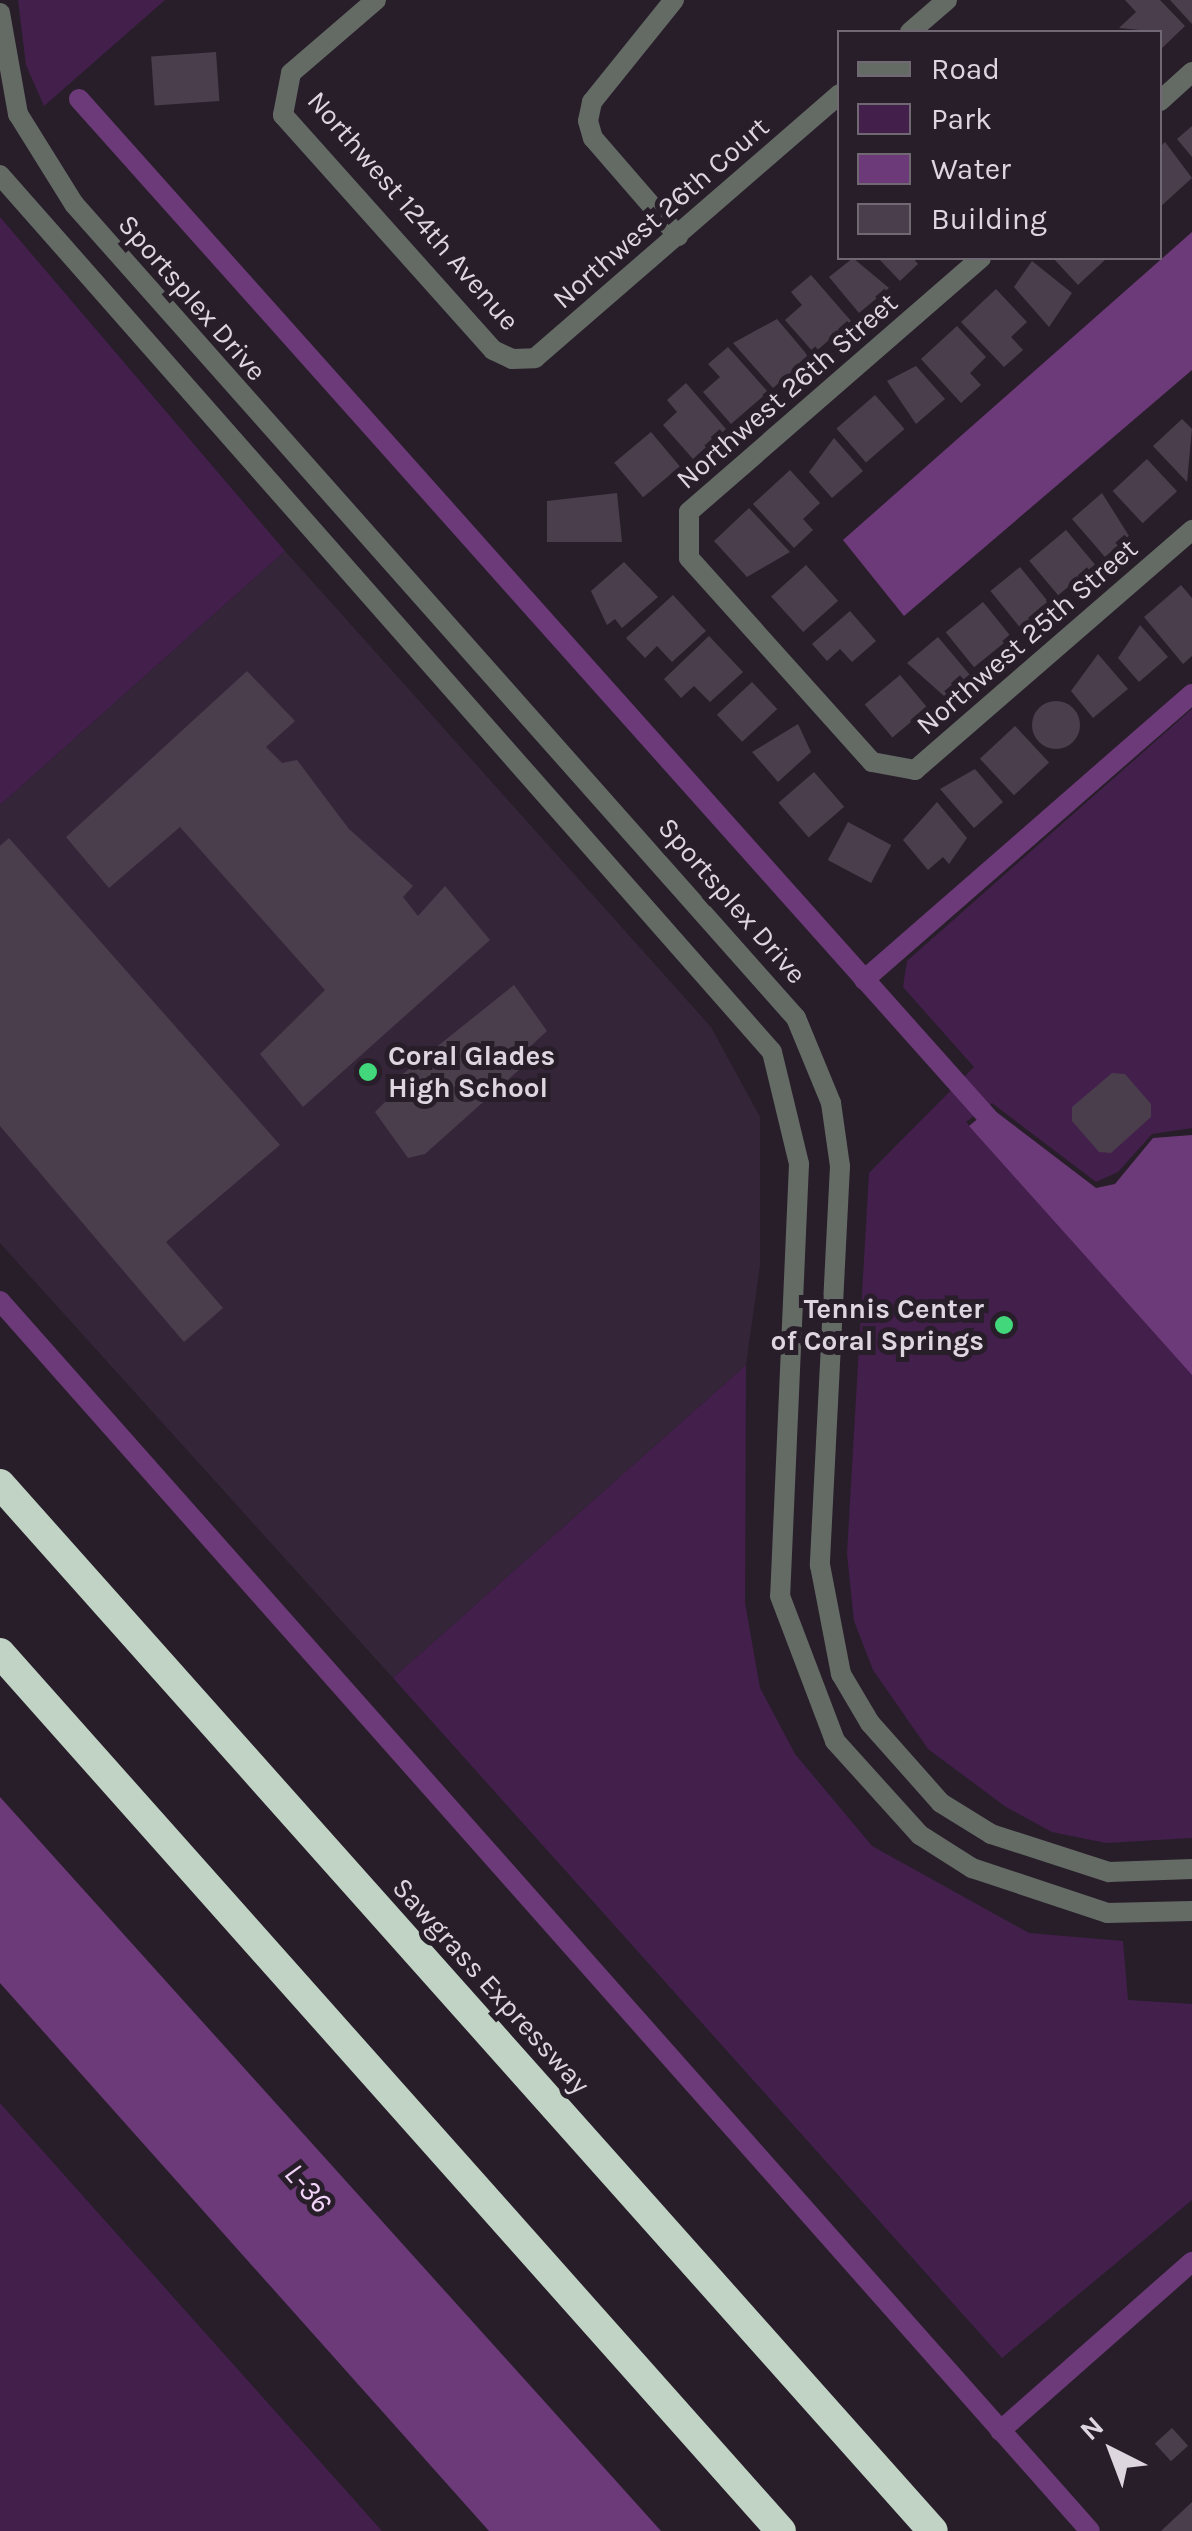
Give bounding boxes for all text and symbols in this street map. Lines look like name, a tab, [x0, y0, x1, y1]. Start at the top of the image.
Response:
legend	[837, 30, 1162, 260]
text: Road	[931, 51, 1000, 87]
street label: Northwest 124th Avenue	[300, 85, 526, 337]
text: Park	[931, 101, 992, 137]
street label: Northwest 26th Court	[546, 110, 776, 316]
text: Water	[931, 151, 1011, 187]
text: Building	[931, 201, 1047, 237]
street label: Sportsplex Drive	[111, 208, 273, 388]
street label: Northwest 26th Street	[670, 286, 904, 496]
street label: Northwest 25th Street	[910, 532, 1144, 742]
street label: Sportsplex Drive	[651, 811, 813, 991]
place label: Coral Glades High School	[388, 1039, 555, 1105]
marker: Coral Glades High School	[357, 1061, 379, 1083]
place label: Tennis Center of Coral Springs	[771, 1292, 984, 1358]
marker: Tennis Center of Coral Springs	[993, 1314, 1015, 1336]
street label: Sawgrass Expressway	[385, 1871, 597, 2101]
water label: L-36	[277, 2156, 339, 2220]
north arrow	[1062, 2401, 1162, 2501]
text: N	[1073, 2409, 1110, 2447]

